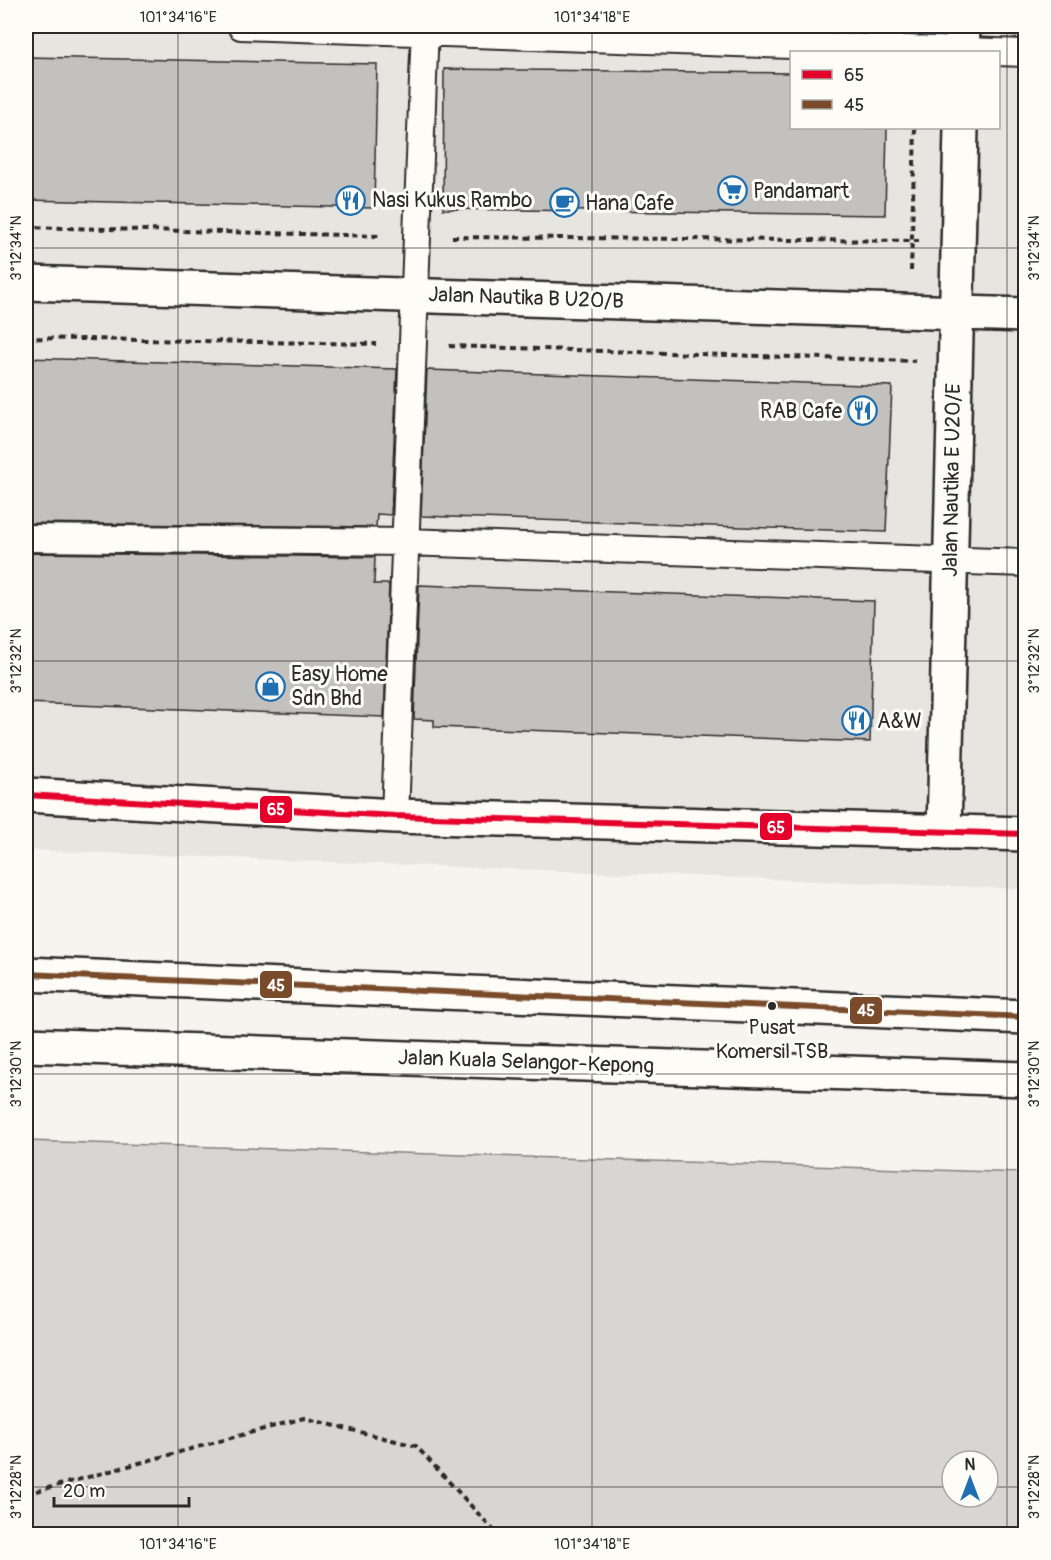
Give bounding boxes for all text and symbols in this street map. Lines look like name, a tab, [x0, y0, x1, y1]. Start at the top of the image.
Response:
text: 101°34'16"E	[139, 8, 217, 27]
text: 101°34'18"E	[554, 8, 630, 27]
legend	[790, 51, 1000, 129]
text: 65	[844, 64, 864, 87]
text: 45	[844, 94, 864, 117]
supermarket icon: Pandamart	[716, 175, 748, 207]
place label: Pandamart	[753, 178, 850, 205]
restaurant icon: Nasi Kukus Rambo	[335, 184, 367, 216]
place label: Nasi Kukus Rambo	[372, 187, 532, 214]
cafe icon: Hana Cafe	[548, 187, 580, 219]
place label: Hana Cafe	[585, 190, 675, 217]
text: 3°12'34"N	[7, 215, 26, 281]
text: 3°12'34"N	[1025, 215, 1044, 281]
street label: Jalan Nautika B U20/B	[428, 281, 624, 315]
street label: Jalan Nautika E U20/E	[937, 383, 967, 577]
restaurant icon: RAB Cafe	[847, 395, 879, 427]
place label: RAB Cafe	[760, 398, 843, 425]
text: 3°12'32"N	[7, 628, 26, 694]
text: 3°12'32"N	[1025, 628, 1044, 694]
place label: Easy Home Sdn Bhd	[291, 661, 388, 712]
shop icon: Easy Home Sdn Bhd	[254, 670, 286, 702]
restaurant icon: A&W	[840, 705, 872, 737]
place label: A&W	[877, 708, 922, 735]
line badge: 65	[259, 795, 293, 824]
text: 65	[267, 800, 285, 820]
line badge: 65	[759, 812, 793, 841]
text: 65	[767, 818, 785, 838]
line badge: 45	[259, 970, 293, 999]
text: 45	[267, 976, 285, 996]
line badge: 45	[849, 996, 883, 1025]
marker: Pusat Komersil TSB	[766, 1000, 778, 1012]
text: 45	[857, 1001, 875, 1021]
place label: Pusat Komersil TSB	[716, 1015, 828, 1064]
text: 3°12'30"N	[7, 1040, 26, 1108]
text: 3°12'30"N	[1025, 1040, 1044, 1108]
street label: Jalan Kuala Selangor-Kepong	[398, 1044, 654, 1080]
north arrow	[940, 1449, 1000, 1509]
text: 3°12'28"N	[7, 1455, 26, 1519]
text: N	[965, 1455, 976, 1475]
text: 3°12'28"N	[1025, 1455, 1044, 1519]
scale bar	[54, 1470, 189, 1508]
text: 20 m	[63, 1480, 105, 1503]
text: 101°34'16"E	[139, 1535, 217, 1554]
text: 101°34'18"E	[554, 1535, 630, 1554]

